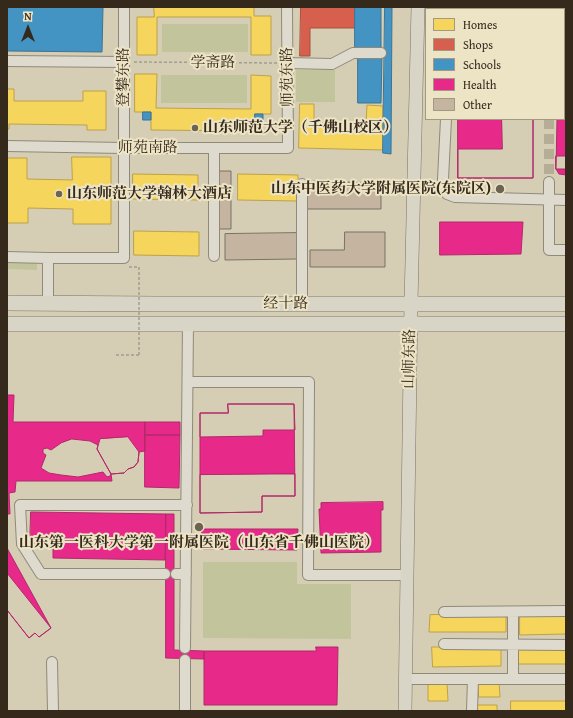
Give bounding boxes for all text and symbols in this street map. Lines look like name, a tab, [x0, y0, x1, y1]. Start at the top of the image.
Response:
north arrow	[8, 8, 48, 48]
text: N	[24, 8, 32, 24]
legend	[425, 8, 565, 120]
text: Homes	[463, 16, 497, 33]
text: Shops	[463, 36, 493, 53]
street label: 登攀东路	[115, 47, 133, 107]
street label: 师苑东路	[278, 47, 298, 107]
street label: 学斋路	[191, 54, 235, 72]
text: Schools	[463, 56, 501, 73]
text: Health	[463, 76, 497, 93]
text: Other	[463, 96, 492, 113]
place label: 山东师范大学（千佛山校区）	[203, 119, 398, 137]
marker: 山东师范大学（千佛山校区）	[190, 123, 200, 133]
street label: 师苑南路	[118, 139, 178, 157]
place label: 山东中医药大学附属医院(东院区)	[271, 180, 491, 198]
marker: 山东中医药大学附属医院(东院区)	[494, 183, 506, 195]
place label: 山东师范大学翰林大酒店	[67, 185, 232, 203]
marker: 山东师范大学翰林大酒店	[54, 189, 64, 199]
street label: 经十路	[264, 295, 308, 313]
street label: 山师东路	[400, 329, 420, 389]
marker: 山东第一医科大学第一附属医院（山东省千佛山医院）	[193, 521, 205, 533]
place label: 山东第一医科大学第一附属医院（山东省千佛山医院）	[19, 534, 379, 552]

